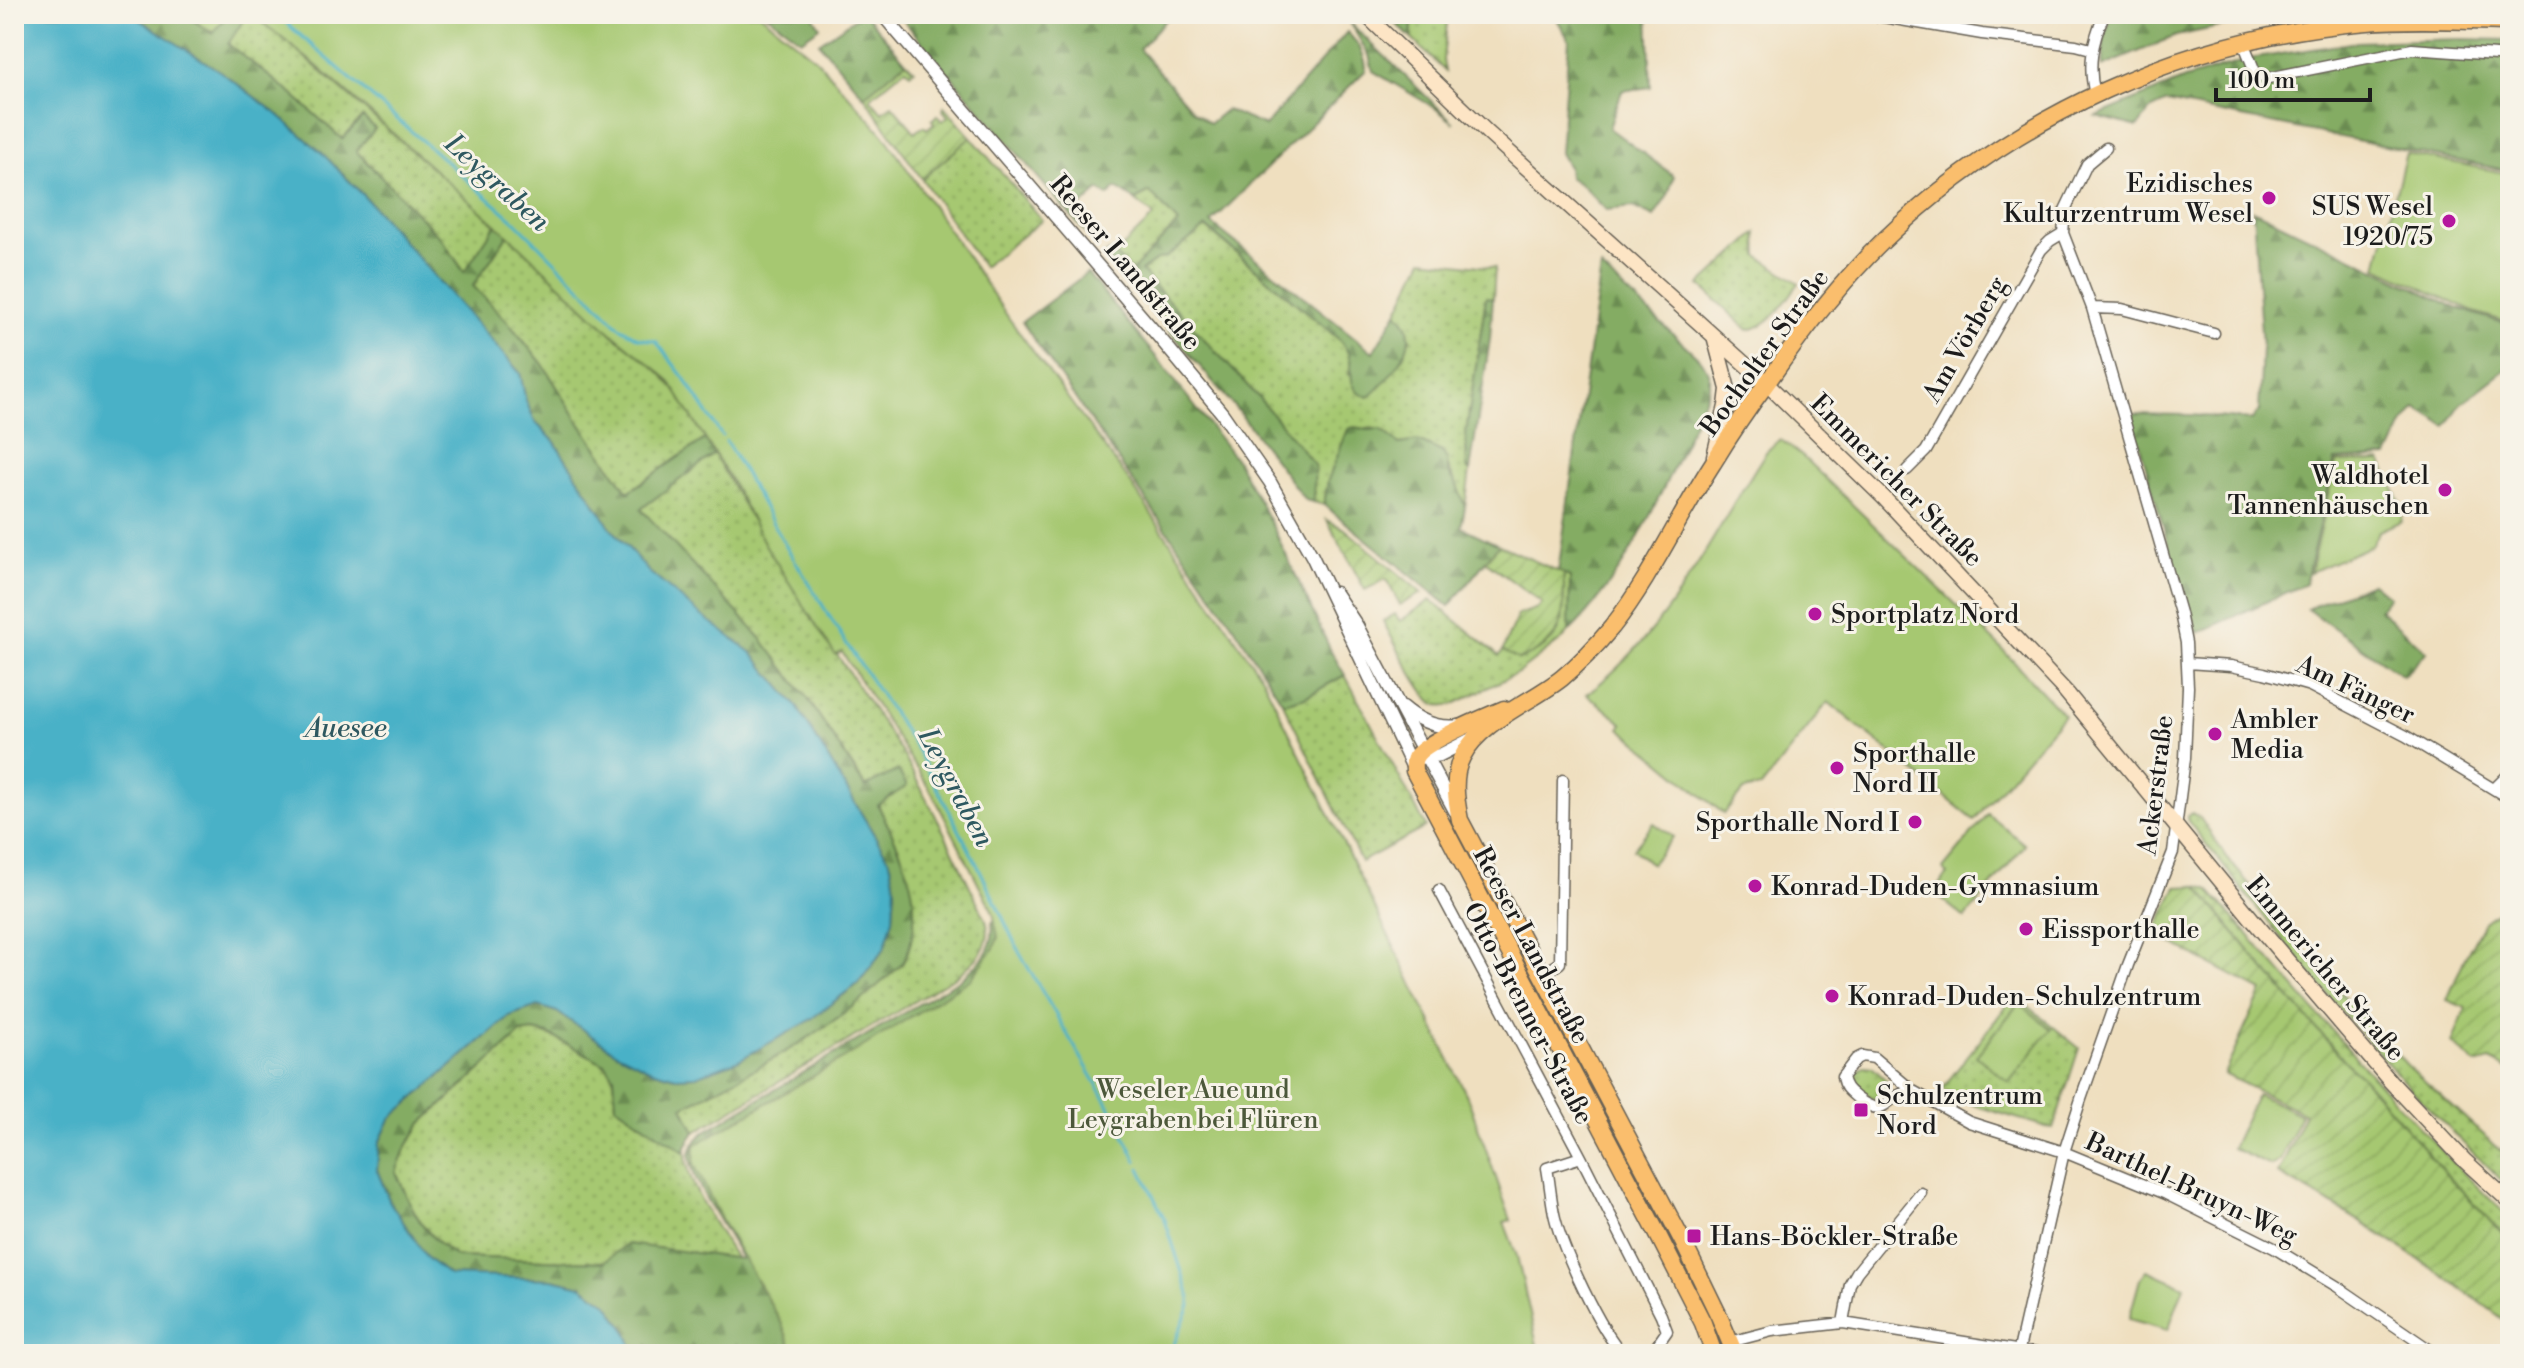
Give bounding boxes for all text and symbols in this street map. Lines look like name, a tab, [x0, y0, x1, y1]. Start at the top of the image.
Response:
scale bar	[2216, 52, 2370, 102]
text: 100 m	[2228, 66, 2295, 96]
water label: Leygraben	[436, 126, 557, 240]
place label: Ezidisches Kulturzentrum Wesel	[2003, 168, 2253, 230]
street label: Reeser Landstraße	[1043, 169, 1208, 357]
marker: Ezidisches Kulturzentrum Wesel	[2260, 189, 2278, 207]
place label: SUS Wesel 1920/75	[2312, 191, 2433, 253]
marker: SUS Wesel 1920/75	[2440, 212, 2458, 230]
street label: Bocholter Straße	[1693, 263, 1836, 443]
street label: Am Vörberg	[1915, 270, 2014, 409]
street label: Emmericher Straße	[1803, 388, 1989, 574]
place label: Waldhotel Tannenhäuschen	[2228, 460, 2429, 522]
marker: Waldhotel Tannenhäuschen	[2436, 481, 2454, 499]
place label: Sportplatz Nord	[1831, 599, 2019, 631]
marker: Sportplatz Nord	[1806, 605, 1824, 623]
street label: Am Fänger	[2290, 648, 2420, 731]
place label: Ambler Media	[2230, 704, 2319, 766]
water label: Auesee	[302, 711, 387, 746]
street label: Ackerstraße	[2131, 713, 2180, 858]
water label: Leygraben	[909, 721, 1002, 853]
marker: Ambler Media	[2206, 725, 2224, 743]
place label: Sporthalle Nord II	[1853, 738, 1976, 800]
marker: Sporthalle Nord II	[1828, 759, 1846, 777]
place label: Sporthalle Nord I	[1696, 807, 1899, 839]
marker: Sporthalle Nord I	[1906, 813, 1924, 831]
street label: Reeser Landstraße	[1466, 841, 1597, 1049]
street label: Emmericher Straße	[2239, 870, 2412, 1068]
place label: Konrad-Duden-Gymnasium	[1771, 871, 2100, 903]
marker: Konrad-Duden-Gymnasium	[1746, 877, 1764, 895]
street label: Otto-Brenner-Straße	[1456, 897, 1600, 1130]
place label: Eissporthalle	[2042, 914, 2200, 946]
marker: Eissporthalle	[2017, 920, 2035, 938]
place label: Konrad-Duden-Schulzentrum	[1848, 981, 2201, 1013]
marker: Konrad-Duden-Schulzentrum	[1823, 987, 1841, 1005]
park label: Weseler Aue und Leygraben bei Flüren	[1068, 1074, 1318, 1136]
place label: Schulzentrum Nord	[1877, 1080, 2043, 1142]
marker: Schulzentrum Nord	[1852, 1101, 1870, 1119]
street label: Barthel-Bruyn-Weg	[2080, 1125, 2303, 1252]
place label: Hans-Böckler-Straße	[1710, 1221, 1958, 1253]
marker: Hans-Böckler-Straße	[1685, 1227, 1703, 1245]

